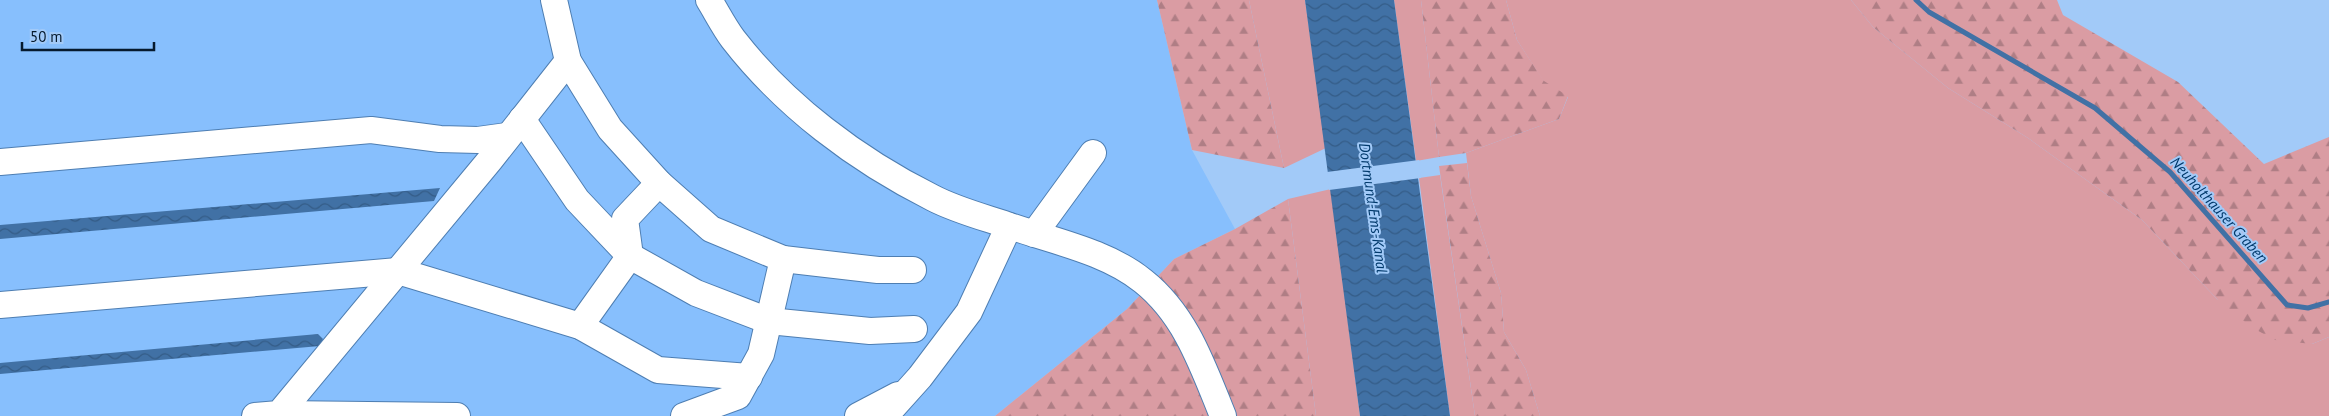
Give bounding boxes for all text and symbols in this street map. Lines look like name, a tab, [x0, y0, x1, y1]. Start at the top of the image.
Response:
scale bar	[22, 20, 155, 52]
text: 50 m	[30, 27, 63, 46]
water label: Dortmund-Ems-Kanal	[1355, 142, 1392, 274]
water label: Neuholthauser Graben	[2167, 153, 2272, 267]

